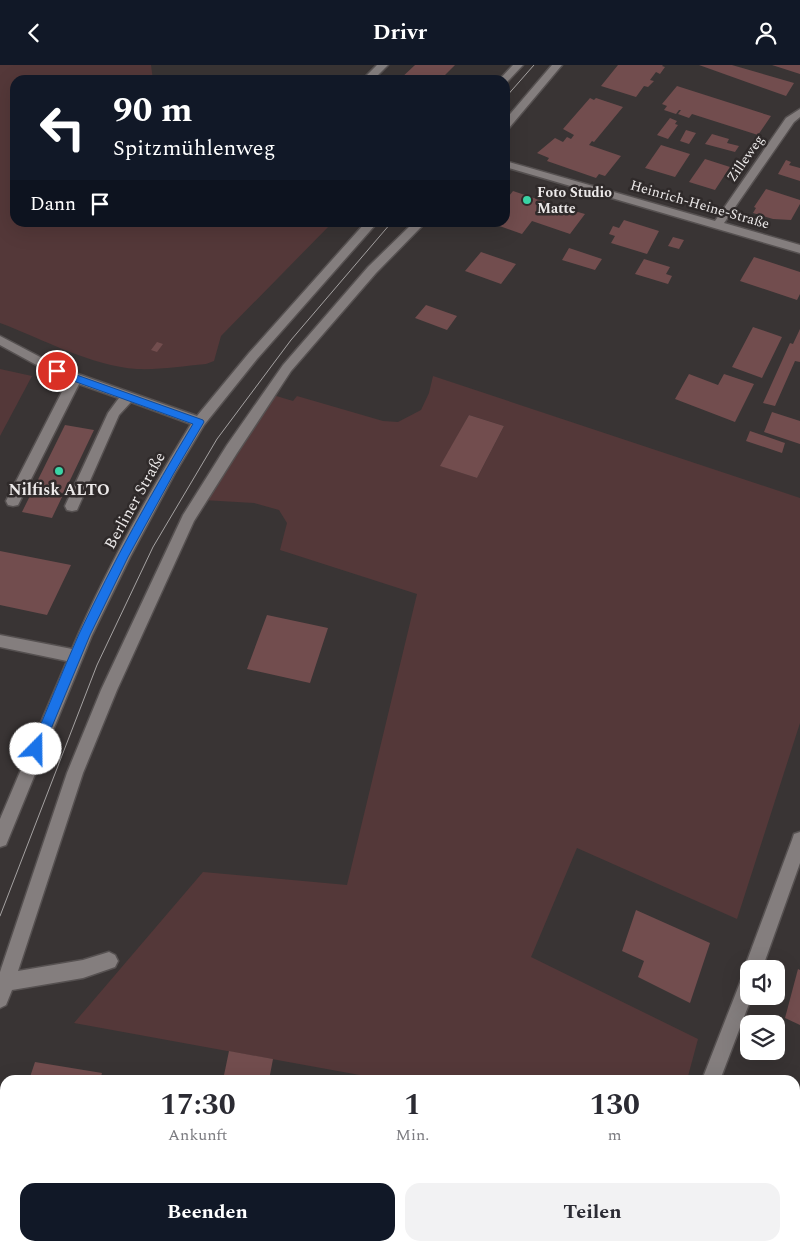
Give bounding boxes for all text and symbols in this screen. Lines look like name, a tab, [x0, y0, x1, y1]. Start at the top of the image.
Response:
text: Drivr	[373, 16, 427, 49]
icon: back	[20, 19, 48, 47]
icon: person	[752, 19, 780, 47]
text: 90 m	[113, 84, 193, 137]
icon: left	[30, 95, 95, 160]
street label: Zilleweg	[721, 130, 769, 186]
text: Spitzmühlenweg	[113, 132, 275, 165]
street label: Heinrich-Heine-Straße	[628, 175, 772, 234]
place label: Foto Studio Matte	[537, 182, 612, 219]
text: Dann	[30, 190, 76, 219]
icon: arrive	[86, 190, 114, 218]
marker: Foto Studio Matte	[521, 194, 533, 206]
pin	[36, 350, 78, 392]
icon: arrive	[43, 357, 71, 385]
street label: Berliner Straße	[98, 447, 172, 554]
marker: Nilfisk ALTO	[53, 465, 65, 477]
place label: Nilfisk ALTO	[8, 478, 110, 502]
position arrow	[9.0, 722, 61.0, 774]
map controls	[740, 960, 785, 1060]
button: sound	[740, 960, 785, 1005]
button: layers	[740, 1015, 785, 1060]
text: 17:30	[160, 1082, 235, 1128]
text: 1	[404, 1082, 421, 1128]
text: 130	[589, 1082, 640, 1128]
text: Ankunft	[168, 1123, 228, 1147]
text: Min.	[396, 1123, 429, 1147]
text: m	[608, 1123, 622, 1147]
button: Beenden	[20, 1183, 395, 1241]
button: Teilen	[405, 1183, 780, 1241]

